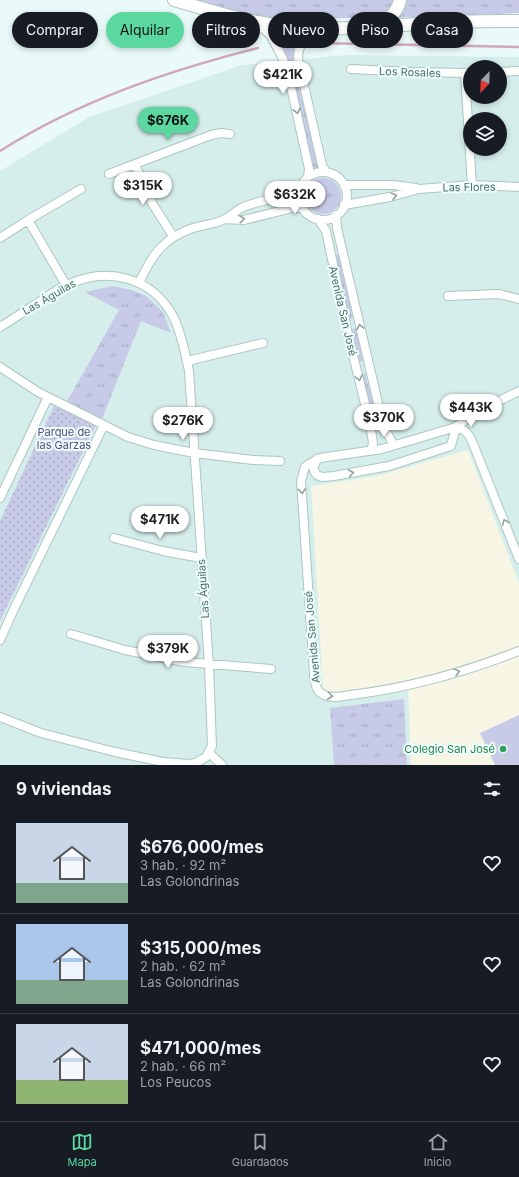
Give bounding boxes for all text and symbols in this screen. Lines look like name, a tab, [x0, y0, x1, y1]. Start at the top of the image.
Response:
chip: Comprar	[12, 12, 98, 48]
chip: Alquilar	[106, 12, 184, 48]
chip: Filtros	[192, 12, 260, 48]
chip: Nuevo	[268, 12, 339, 48]
chip: Piso	[347, 12, 403, 48]
chip: Casa	[411, 12, 473, 48]
north arrow	[463, 60, 507, 104]
map controls	[463, 60, 507, 156]
pin: $421K	[255, 61, 311, 95]
street label: Los Rosales	[379, 64, 441, 80]
text: $421K	[263, 66, 303, 82]
pin: $676K	[140, 107, 196, 141]
one-way arrow	[292, 108, 300, 115]
text: $676K	[147, 112, 189, 128]
button: layers	[463, 112, 507, 156]
pin: $315K	[115, 172, 171, 206]
text: $315K	[123, 177, 163, 193]
street label: Las Flores	[442, 180, 496, 194]
pin: $632K	[267, 181, 323, 215]
text: $632K	[274, 186, 316, 202]
one-way arrow	[391, 192, 398, 201]
one-way arrow	[239, 215, 245, 224]
street label: Avenida San José	[326, 264, 360, 358]
street label: Las Águilas	[20, 276, 78, 318]
one-way arrow	[357, 324, 365, 331]
one-way arrow	[354, 375, 362, 381]
pin: $443K	[443, 394, 499, 428]
text: $443K	[449, 399, 493, 415]
pin: $370K	[356, 404, 412, 438]
pin: $276K	[155, 407, 211, 441]
text: $370K	[363, 409, 405, 425]
text: $276K	[162, 412, 204, 428]
park label: Parque de las Garzas	[37, 425, 91, 452]
one-way arrow	[348, 469, 354, 477]
one-way arrow	[297, 488, 306, 494]
pin: $471K	[132, 506, 188, 540]
text: $471K	[140, 511, 180, 527]
one-way arrow	[501, 519, 509, 526]
street label: Las Águilas	[194, 559, 212, 619]
street label: Avenida San José	[301, 590, 323, 684]
pin: $379K	[140, 635, 196, 669]
text: $379K	[147, 640, 189, 656]
one-way arrow	[453, 668, 460, 677]
one-way arrow	[326, 691, 333, 700]
place label: Colegio San José	[404, 742, 495, 756]
marker: Colegio San José	[498, 744, 508, 754]
icon: filters	[481, 778, 503, 800]
text: 9 viviendas	[16, 779, 111, 799]
text: $676,000/mes	[140, 837, 264, 857]
icon: home	[48, 839, 96, 887]
icon: heart	[481, 852, 503, 874]
text: 3 hab. · 92 m²	[140, 857, 226, 873]
text: Las Golondrinas	[140, 873, 239, 889]
text: $315,000/mes	[140, 938, 261, 958]
icon: home	[48, 940, 96, 988]
icon: heart	[481, 953, 503, 975]
text: 2 hab. · 62 m²	[140, 958, 226, 974]
text: Las Golondrinas	[140, 974, 239, 990]
text: $471,000/mes	[140, 1038, 261, 1058]
icon: home	[48, 1040, 96, 1088]
icon: heart	[481, 1053, 503, 1075]
text: 2 hab. · 66 m²	[140, 1058, 226, 1074]
text: Los Peucos	[140, 1074, 211, 1090]
tab: Mapa	[68, 1131, 97, 1169]
tab: Guardados	[232, 1131, 289, 1169]
tab: Inicio	[424, 1131, 451, 1169]

